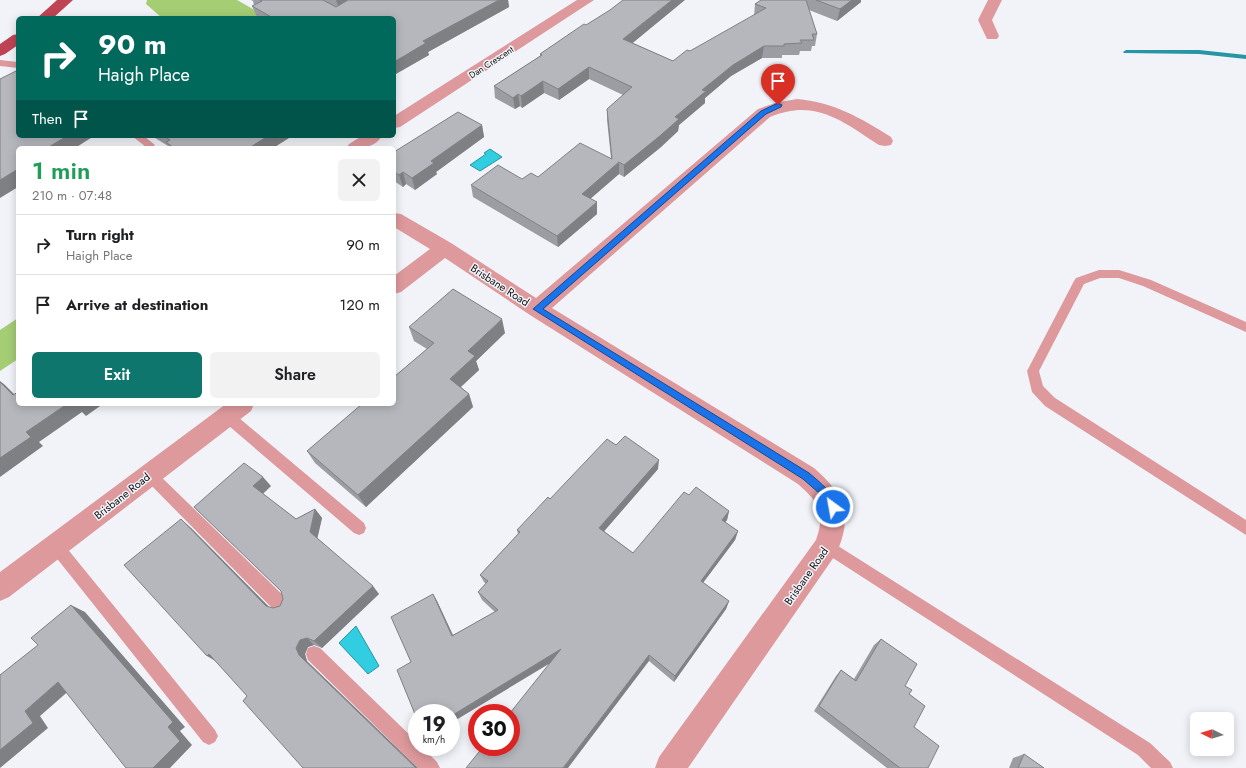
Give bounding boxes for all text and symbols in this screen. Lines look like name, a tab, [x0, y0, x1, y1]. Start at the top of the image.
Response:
text: 90 m	[98, 24, 167, 65]
icon: right	[32, 32, 84, 84]
street label: Dan Crescent	[466, 42, 517, 81]
text: Haigh Place	[98, 62, 190, 88]
pin	[761, 64, 795, 105]
icon: arrive	[767, 70, 789, 92]
text: Then	[32, 108, 62, 130]
icon: arrive	[70, 108, 92, 130]
text: 1 min	[32, 153, 90, 188]
button: close	[338, 159, 380, 201]
text: 210 m · 07:48	[32, 186, 112, 205]
text: Turn right	[66, 224, 134, 246]
icon: right	[32, 234, 54, 256]
text: 90 m	[346, 234, 380, 256]
text: Haigh Place	[66, 246, 132, 265]
street label: Brisbane Road	[467, 260, 533, 310]
icon: arrive	[32, 294, 54, 316]
text: Arrive at destination	[66, 294, 208, 316]
text: 120 m	[340, 294, 380, 316]
button: Exit	[32, 352, 202, 398]
button: Share	[210, 352, 380, 398]
street label: Brisbane Road	[91, 469, 153, 523]
position arrow	[812, 486, 854, 528]
street label: Brisbane Road	[780, 544, 832, 608]
speed limit sign: 30	[468, 704, 520, 756]
text: 19	[422, 710, 446, 739]
north arrow	[1190, 712, 1234, 756]
map controls	[1190, 712, 1234, 756]
text: km/h	[423, 732, 445, 747]

